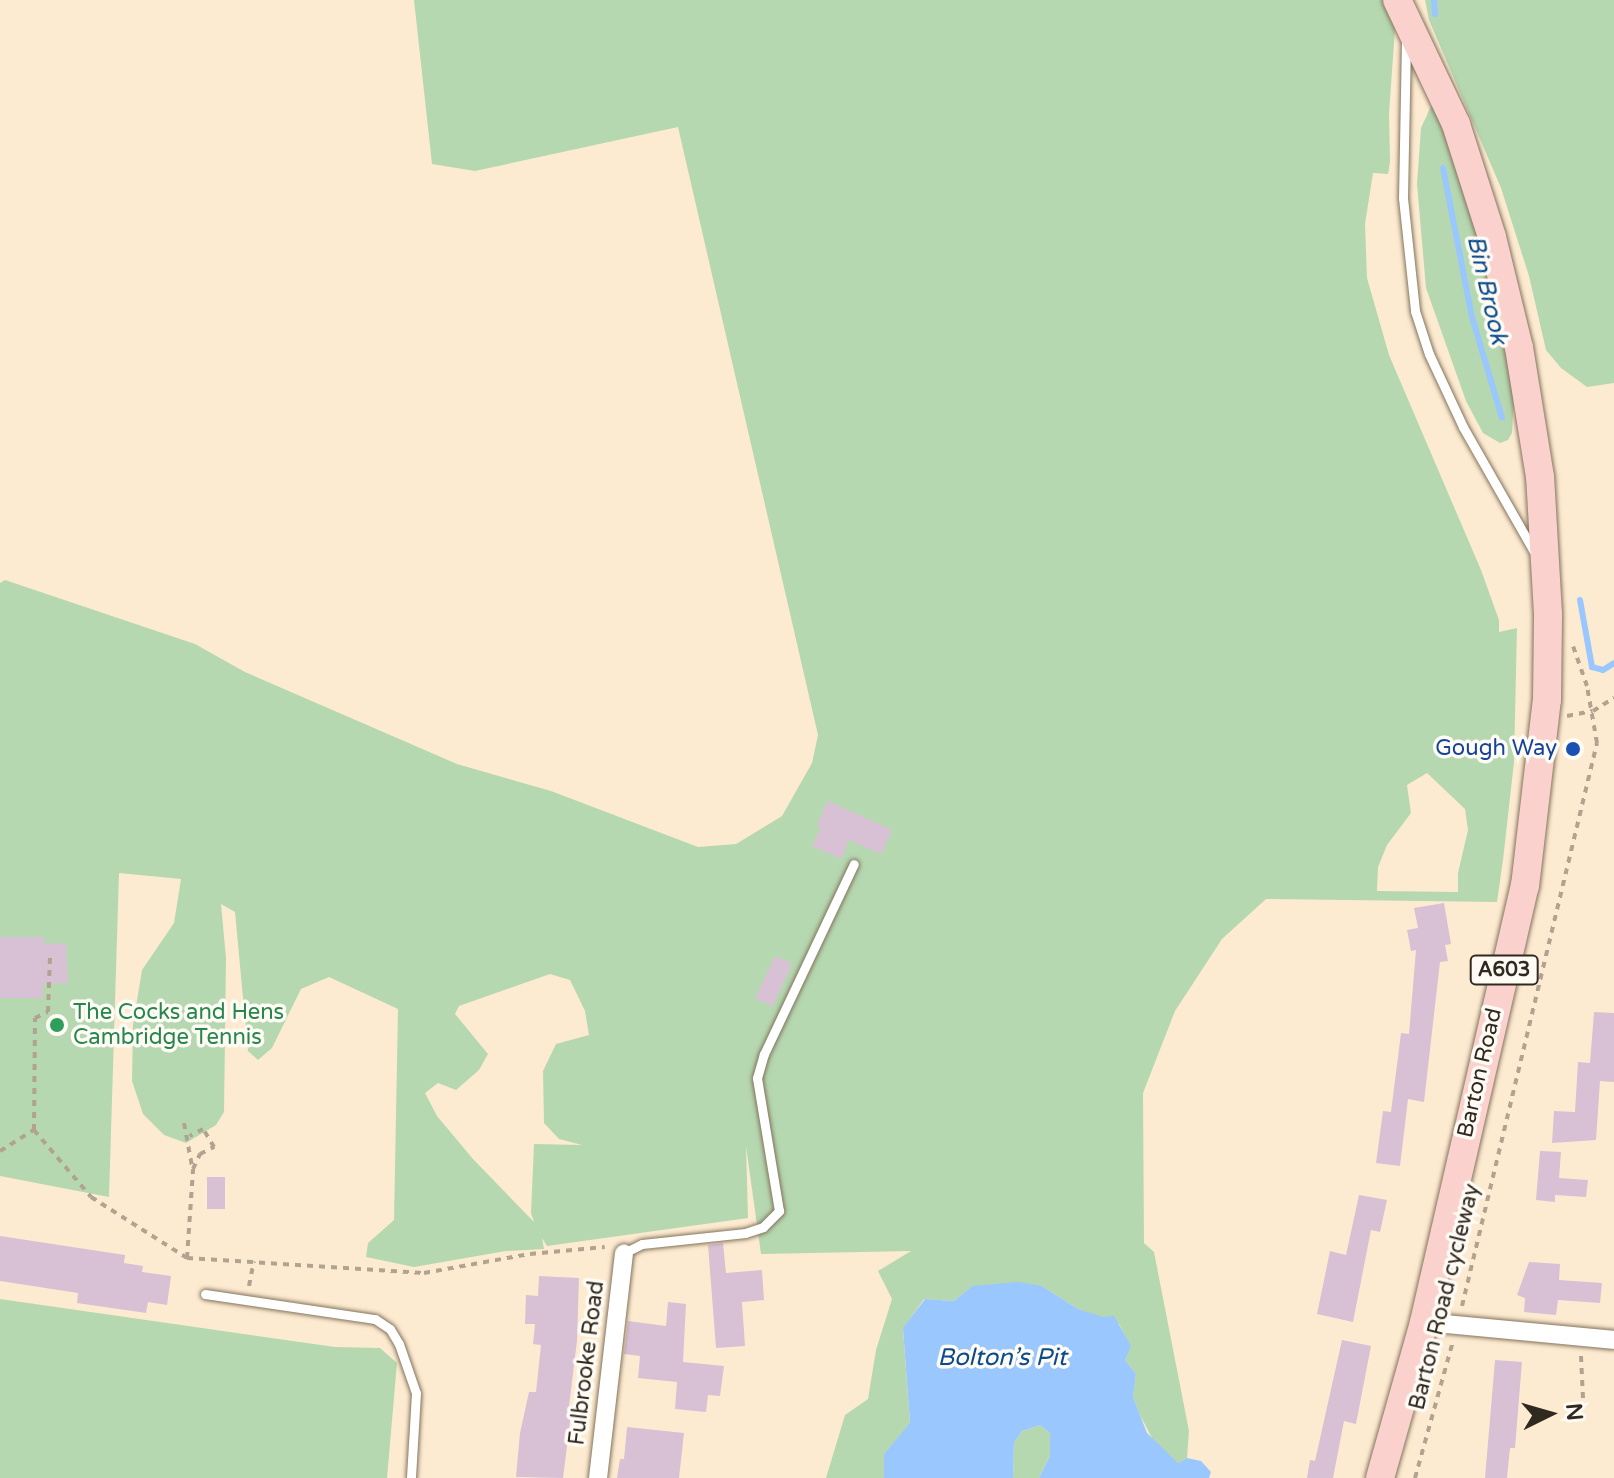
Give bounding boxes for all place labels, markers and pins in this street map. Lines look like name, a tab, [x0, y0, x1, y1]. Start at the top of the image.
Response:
place label: Gough Way	[1435, 736, 1557, 762]
marker: Gough Way	[1564, 740, 1582, 758]
place label: The Cocks and Hens Cambridge Tennis	[73, 999, 284, 1050]
marker: The Cocks and Hens Cambridge Tennis	[48, 1016, 66, 1034]

